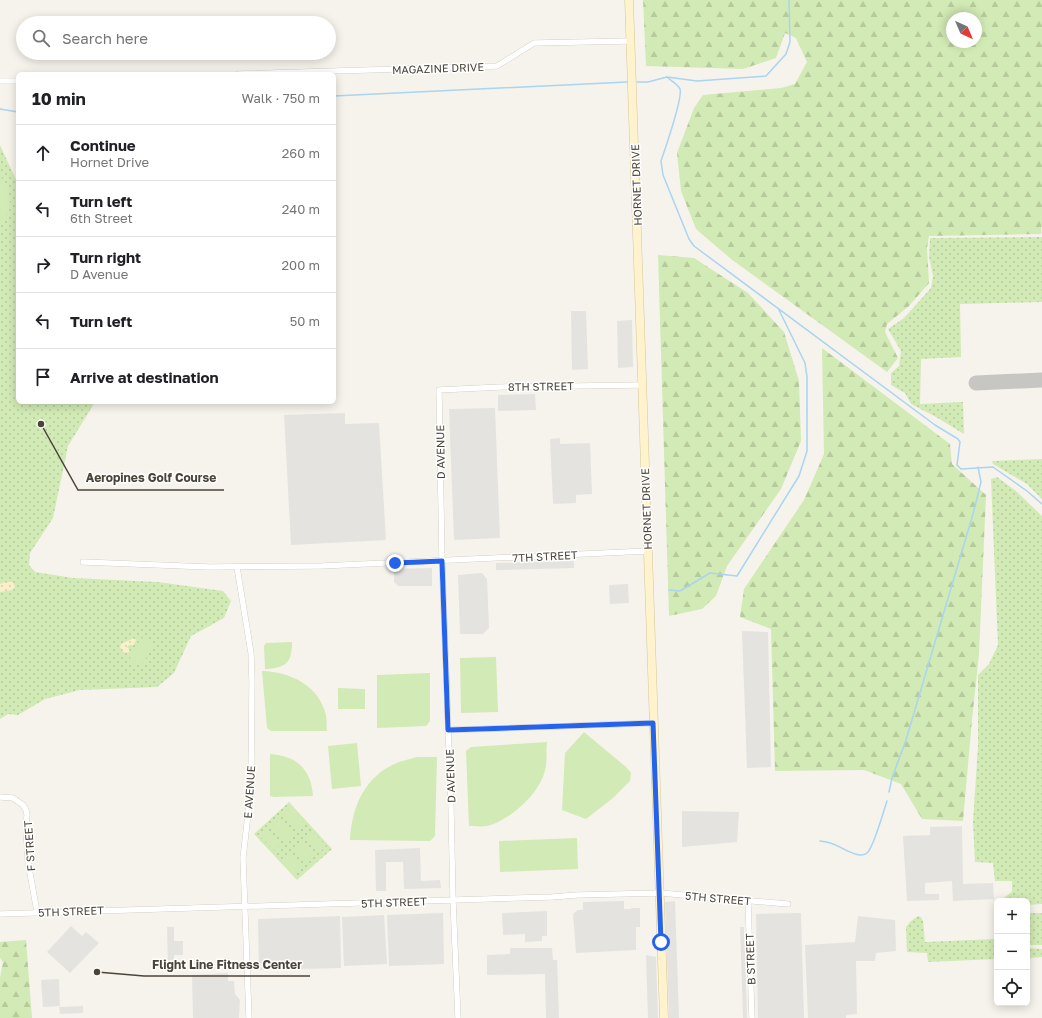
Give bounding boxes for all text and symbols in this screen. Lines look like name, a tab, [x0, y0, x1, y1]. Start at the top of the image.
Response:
north arrow	[946, 12, 982, 48]
search box	[16, 16, 336, 60]
icon: search	[30, 27, 52, 49]
text: Search here	[62, 29, 148, 47]
street label: MAGAZINE DRIVE	[392, 60, 485, 76]
text: 10 min	[32, 88, 86, 109]
text: Walk · 750 m	[242, 90, 320, 106]
text: Continue	[70, 136, 136, 154]
icon: ahead	[32, 142, 54, 164]
street label: HORNET DRIVE	[628, 144, 644, 226]
text: 260 m	[282, 145, 320, 161]
text: Hornet Drive	[70, 154, 149, 170]
text: Turn left	[70, 192, 132, 210]
icon: left	[32, 198, 54, 220]
text: 240 m	[282, 201, 320, 217]
text: 6th Street	[70, 210, 133, 226]
text: Turn right	[70, 248, 141, 266]
icon: right	[32, 254, 54, 276]
text: 200 m	[282, 257, 320, 273]
text: D Avenue	[70, 266, 128, 282]
icon: left	[32, 310, 54, 332]
text: Turn left	[70, 312, 132, 330]
text: 50 m	[290, 313, 320, 329]
icon: arrive	[32, 366, 54, 388]
text: Arrive at destination	[70, 368, 219, 386]
street label: 8TH STREET	[508, 379, 574, 393]
street label: D AVENUE	[433, 425, 447, 479]
callout: Aeropines Golf Course	[78, 466, 224, 490]
street label: HORNET DRIVE	[638, 468, 654, 550]
text: Aeropines Golf Course	[86, 470, 216, 485]
street label: 7TH STREET	[512, 548, 578, 564]
route end	[386, 554, 404, 572]
street label: D AVENUE	[443, 748, 457, 803]
street label: E AVENUE	[241, 765, 257, 819]
street label: F STREET	[21, 820, 37, 872]
street label: 5TH STREET	[685, 889, 752, 907]
street label: 5TH STREET	[361, 894, 427, 910]
map controls	[994, 898, 1030, 1006]
button: +	[994, 898, 1030, 934]
street label: 5TH STREET	[38, 903, 104, 919]
route start	[652, 933, 670, 951]
street label: B STREET	[743, 933, 757, 985]
button: −	[994, 934, 1030, 970]
callout: Flight Line Fitness Center	[144, 952, 310, 976]
text: Flight Line Fitness Center	[152, 957, 302, 972]
button: locate	[994, 970, 1030, 1006]

